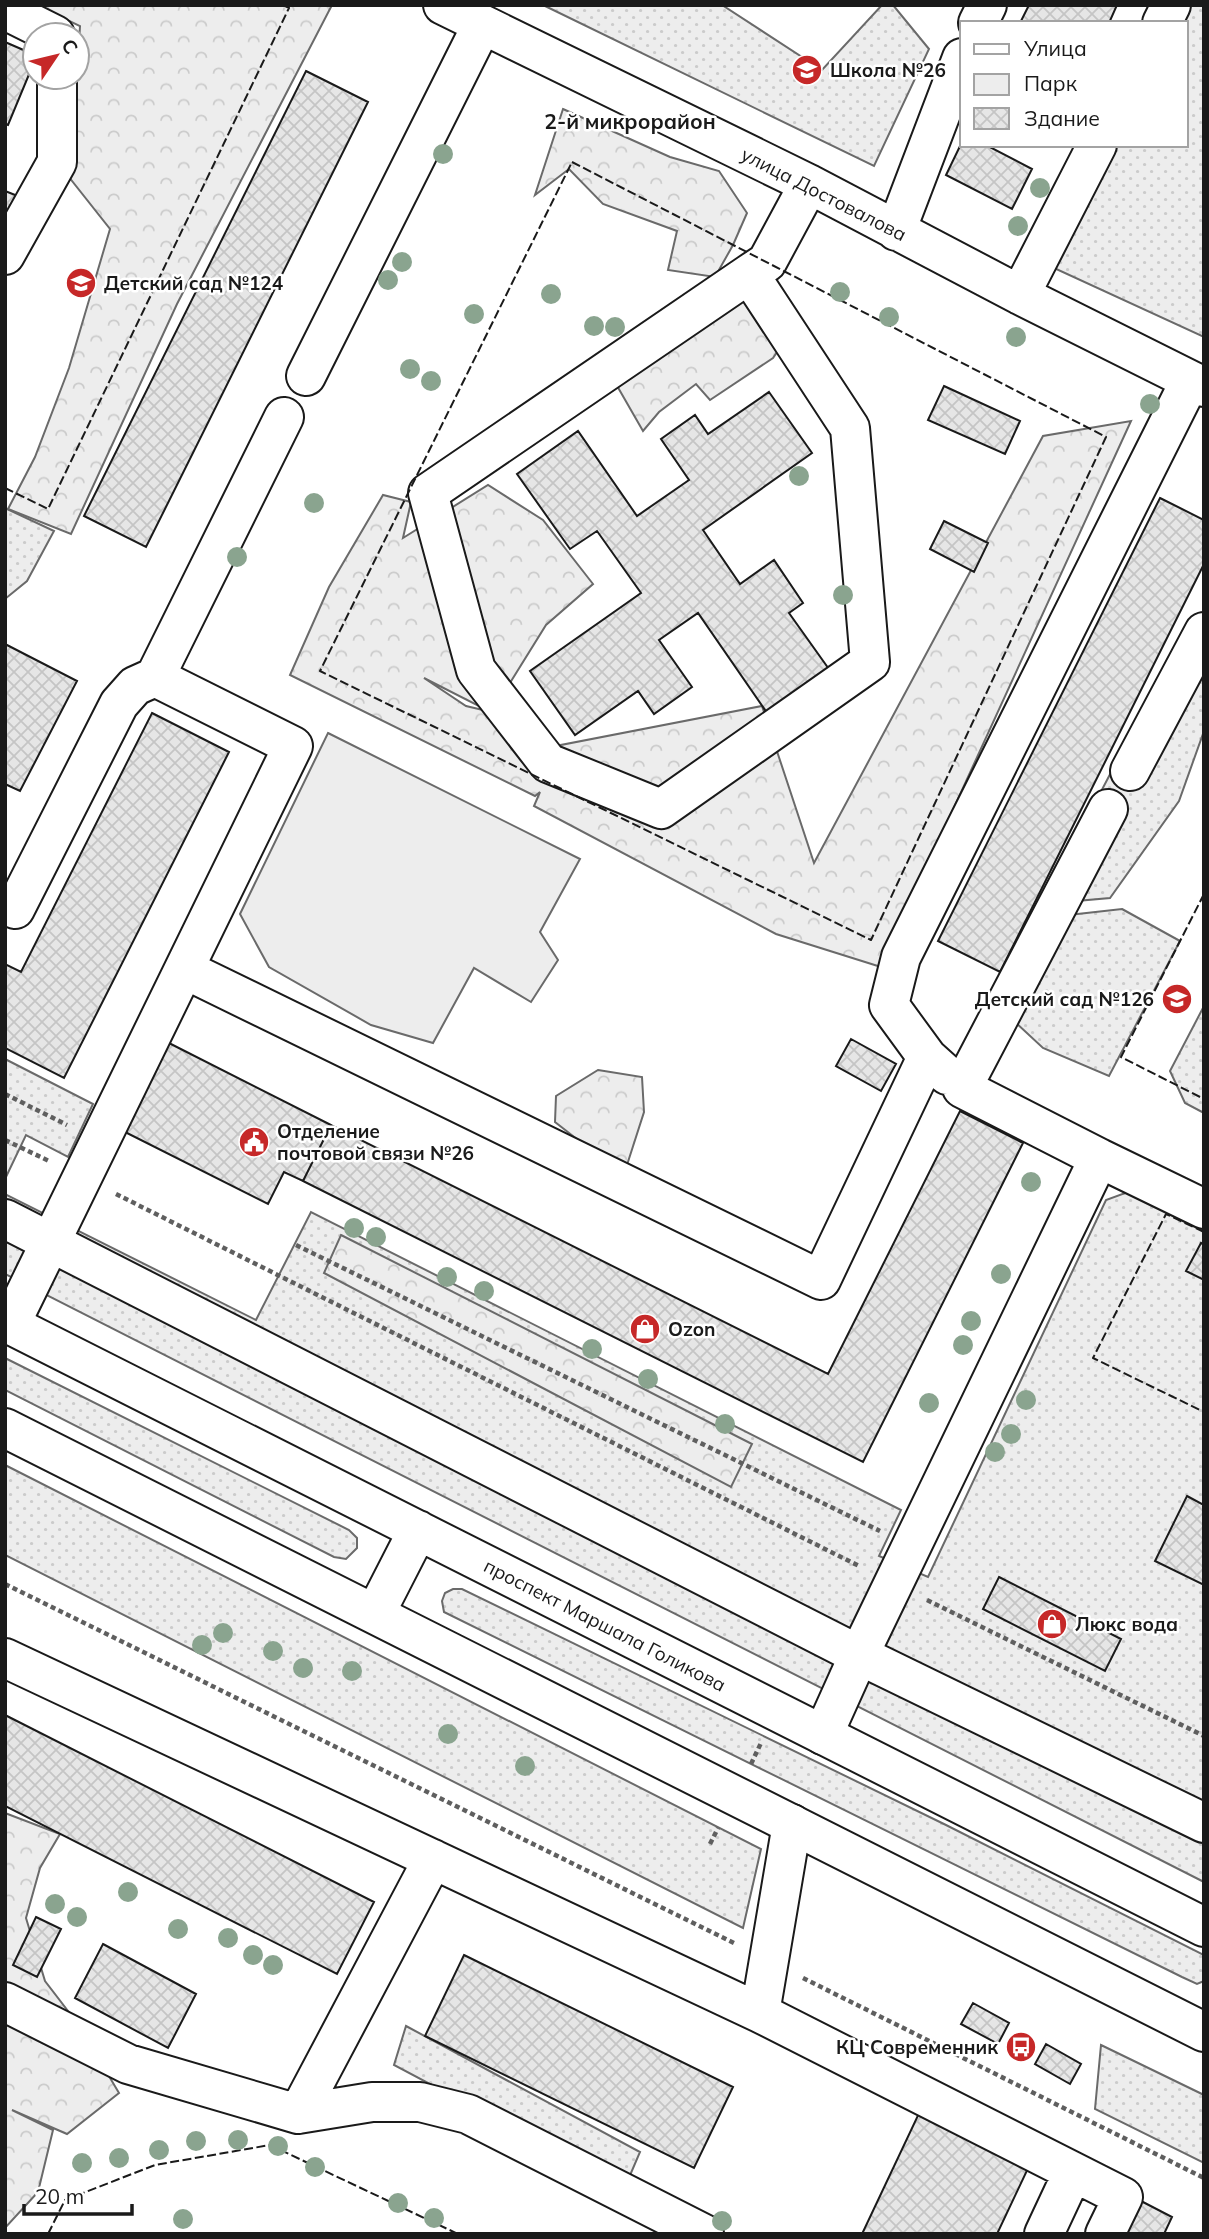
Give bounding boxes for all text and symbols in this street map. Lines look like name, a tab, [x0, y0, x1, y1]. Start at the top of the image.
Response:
north arrow	[21, 21, 91, 91]
legend	[960, 21, 1188, 147]
text: С	[56, 34, 83, 58]
text: Улица	[1023, 35, 1087, 61]
school or university icon: Школа №26	[790, 53, 824, 87]
place label: Школа №26	[830, 58, 946, 82]
text: Парк	[1024, 70, 1078, 96]
text: Здание	[1024, 105, 1100, 131]
district label: 2-й микрорайон	[544, 108, 716, 134]
street label: улица Достовалова	[737, 142, 911, 246]
school or university icon: Детский сад №124	[64, 266, 98, 300]
place label: Детский сад №124	[104, 271, 284, 295]
school or university icon: Детский сад №126	[1160, 982, 1194, 1016]
place label: Детский сад №126	[975, 987, 1154, 1011]
place label: Отделение почтовой связи №26	[277, 1119, 474, 1165]
public building icon: Отделение почтовой связи №26	[237, 1125, 271, 1159]
shop icon: Ozon	[628, 1312, 662, 1346]
place label: Ozon	[668, 1317, 715, 1341]
street label: проспект Маршала Голикова	[480, 1553, 730, 1697]
shop icon: Люкс вода	[1035, 1607, 1069, 1641]
place label: Люкс вода	[1075, 1612, 1178, 1636]
bus stop icon: КЦ Современник	[1004, 2030, 1038, 2064]
place label: КЦ Современник	[836, 2035, 998, 2059]
scale bar	[24, 2172, 133, 2216]
text: 20 m	[35, 2183, 84, 2209]

